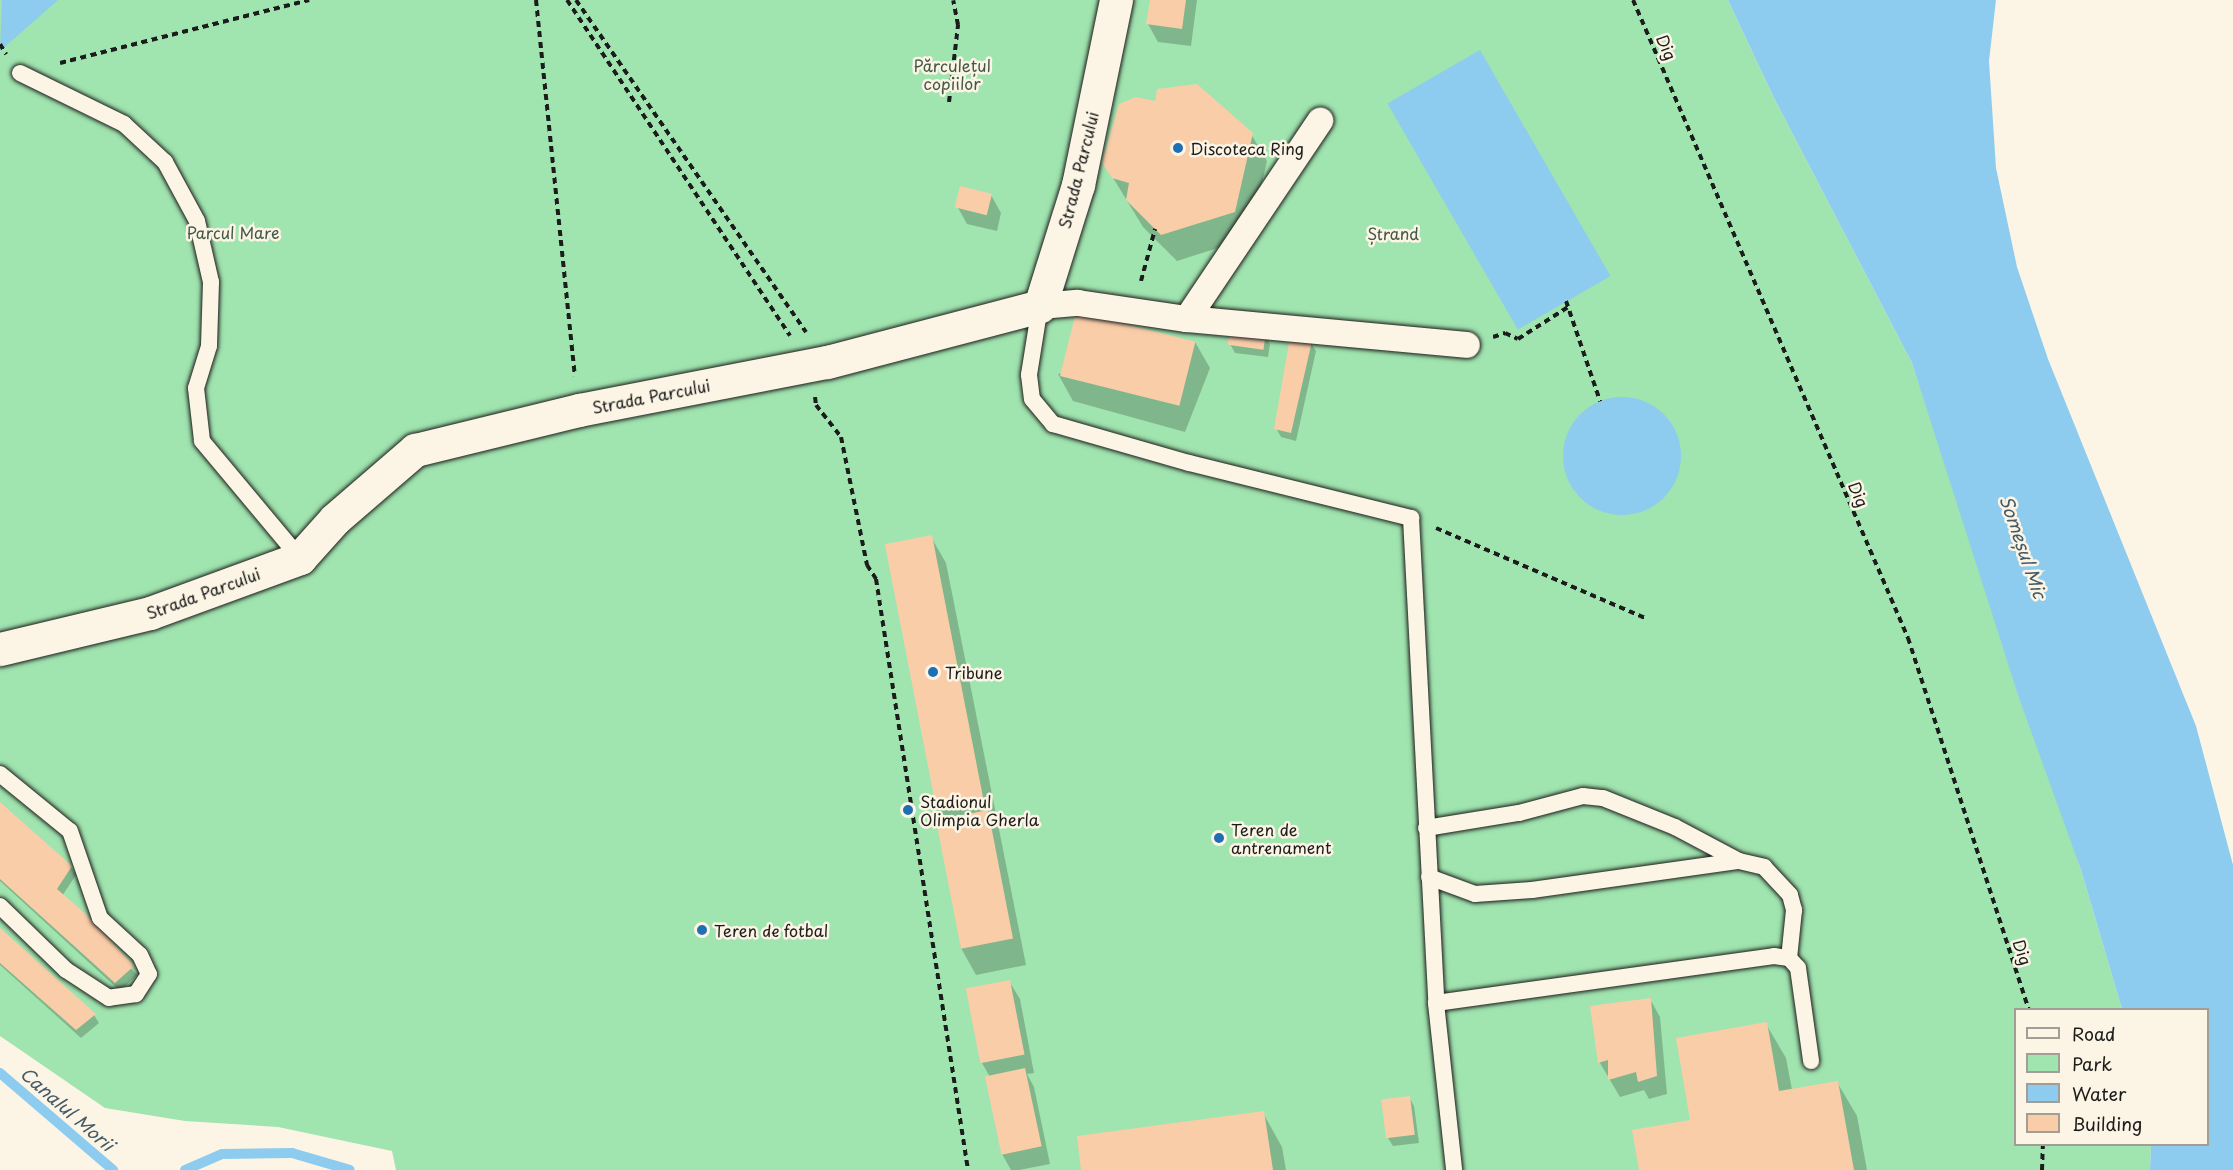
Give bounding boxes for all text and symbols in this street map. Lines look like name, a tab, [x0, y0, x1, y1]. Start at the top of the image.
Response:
street label: Dig	[1653, 31, 1681, 63]
park label: Părculețul copiilor	[913, 55, 991, 93]
street label: Strada Parcului	[1054, 110, 1102, 230]
place label: Discoteca Ring	[1190, 138, 1304, 158]
marker: Discoteca Ring	[1171, 141, 1185, 155]
park label: Parcul Mare	[186, 222, 280, 242]
park label: Ștrand	[1367, 223, 1419, 243]
street label: Strada Parcului	[590, 375, 712, 417]
street label: Dig	[1845, 478, 1873, 510]
water label: Someșul Mic	[1995, 493, 2051, 601]
street label: Strada Parcului	[144, 564, 262, 622]
place label: Tribune	[945, 662, 1002, 682]
marker: Tribune	[926, 665, 940, 679]
place label: Stadionul Olimpia Gherla	[920, 791, 1038, 829]
marker: Stadionul Olimpia Gherla	[901, 803, 915, 817]
place label: Teren de antrenament	[1231, 819, 1331, 857]
marker: Teren de antrenament	[1212, 831, 1226, 845]
place label: Teren de fotbal	[714, 920, 830, 940]
marker: Teren de fotbal	[695, 923, 709, 937]
street label: Dig	[2010, 937, 2036, 967]
legend	[2014, 1008, 2209, 1146]
text: Road	[2072, 1020, 2116, 1047]
text: Park	[2072, 1050, 2112, 1077]
water label: Canalul Morii	[16, 1063, 118, 1155]
text: Water	[2072, 1080, 2126, 1107]
text: Building	[2072, 1110, 2142, 1137]

